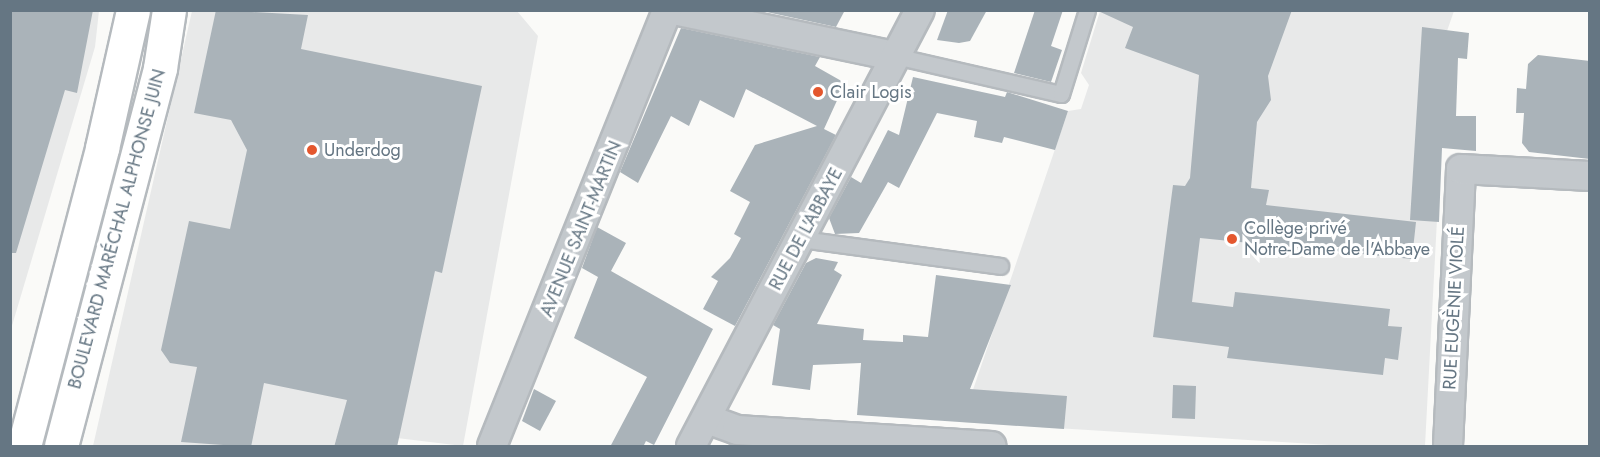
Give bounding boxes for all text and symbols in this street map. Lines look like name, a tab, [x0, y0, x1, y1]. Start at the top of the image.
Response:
street label: BOULEVARD MARÉCHAL ALPHONSE JUIN	[64, 67, 170, 391]
place label: Clair Logis	[830, 81, 912, 103]
marker: Clair Logis	[811, 85, 825, 99]
street label: AVENUE SAINT-MARTIN	[536, 138, 626, 320]
place label: Underdog	[324, 139, 401, 161]
marker: Underdog	[305, 143, 319, 157]
street label: RUE DE L'ABBAYE	[765, 164, 847, 294]
place label: Collège privé Notre-Dame de l'Abbaye	[1244, 218, 1430, 260]
street label: RUE EUGÈNIE VIOLÉ	[1439, 226, 1469, 390]
marker: Collège privé Notre-Dame de l'Abbaye	[1225, 232, 1239, 246]

